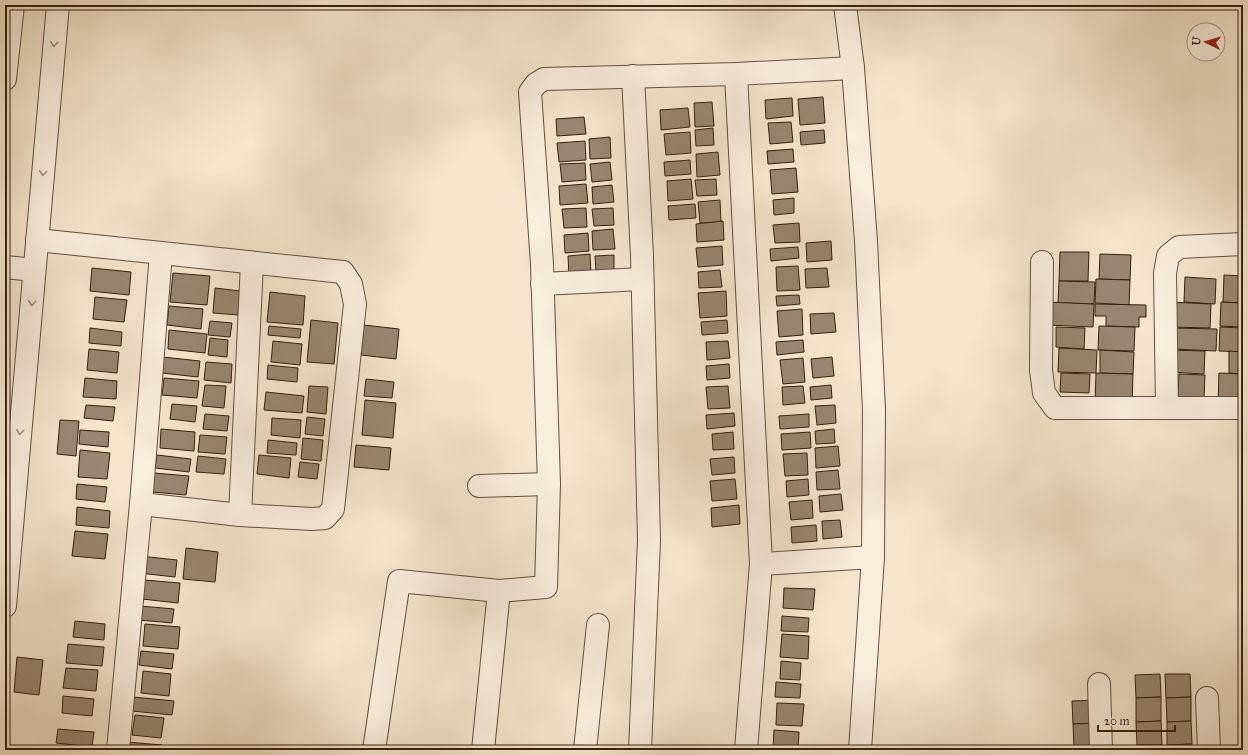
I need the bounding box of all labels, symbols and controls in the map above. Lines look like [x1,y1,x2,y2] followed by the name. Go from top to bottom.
[1186,22,1226,62] north arrow
[1190,36,1203,46] text: U
[50,41,59,47] one-way arrow
[39,170,48,176] one-way arrow
[27,300,36,306] one-way arrow
[16,429,25,435] one-way arrow
[1098,707,1175,733] scale bar
[1104,714,1130,728] text: 20 m

